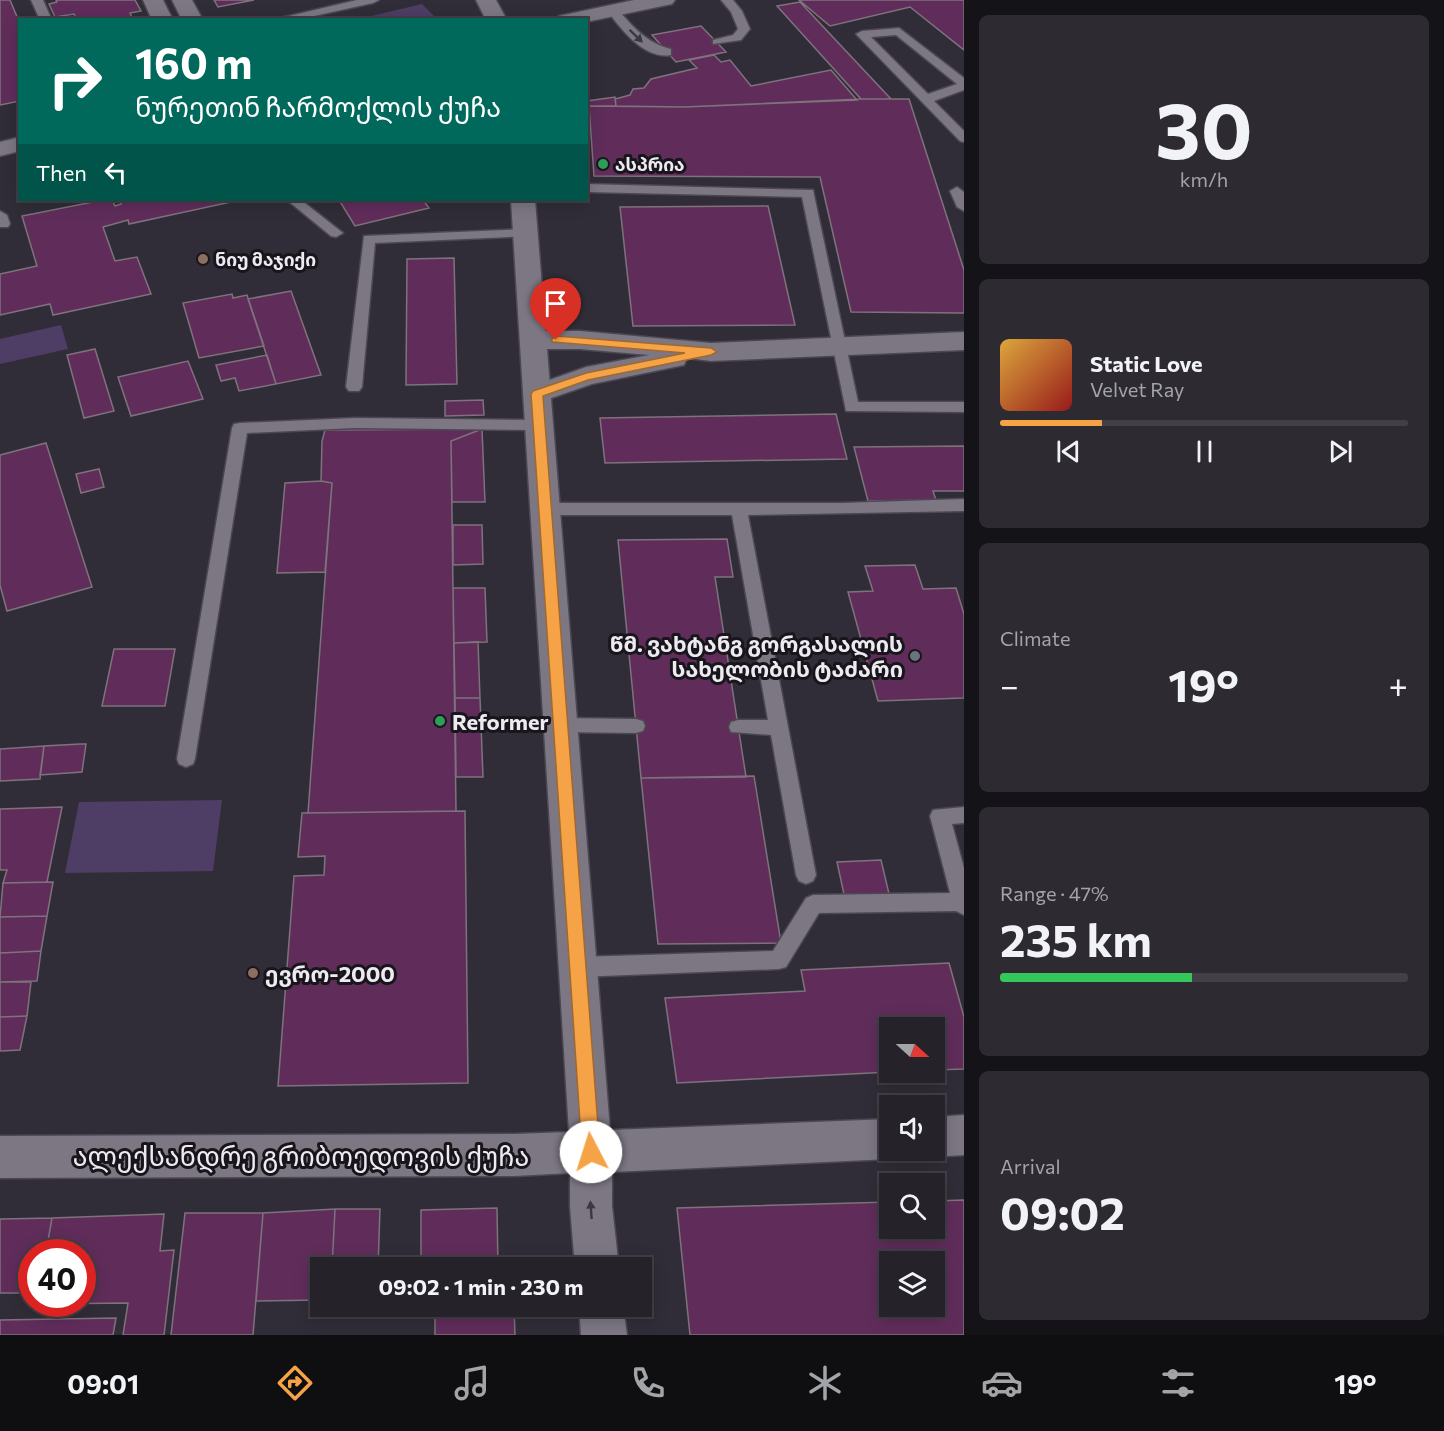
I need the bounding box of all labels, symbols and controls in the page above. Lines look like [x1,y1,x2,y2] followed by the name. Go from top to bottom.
[629,29,644,43] one-way arrow
[135,36,253,88] text: 160 m
[36,42,114,120] icon: right
[1155,80,1253,175] text: 30
[135,90,501,123] text: ნურეთინ ჩარმოქლის ქუჩა
[615,153,685,175] place label: ასპრია
[99,156,132,189] icon: left
[596,157,610,171] marker: ასპრია
[36,159,87,186] text: Then
[1180,167,1228,191] text: km/h
[215,248,316,270] place label: ნიუ მაჯიქი
[196,252,210,266] marker: ნიუ მაჯიქი
[530,278,581,340] pin
[539,287,572,320] icon: arrive
[1090,350,1203,377] text: Static Love
[1090,377,1184,401] text: Velvet Ray
[1052,435,1085,468] icon: previous
[1188,435,1221,468] icon: pause
[1324,435,1357,468] icon: next
[1000,626,1070,650] text: Climate
[610,630,903,683] place label: წმ. ვახტანგ გორგასალის სახელობის ტაძარი
[908,649,922,663] marker: წმ. ვახტანგ გორგასალის სახელობის ტაძარი
[1168,656,1239,711] text: 19°
[1000,664,1019,705] text: −
[1389,664,1408,705] text: +
[452,708,549,735] place label: Reformer
[433,714,447,728] marker: Reformer
[1000,881,1109,905] text: Range · 47%
[1000,911,1152,966] text: 235 km
[265,960,395,987] place label: ევრო-2000
[246,966,260,980] marker: ევრო-2000
[879,1017,945,1083] north arrow
[879,1017,945,1317] map controls
[879,1095,945,1161] button: sound
[559,1120,623,1184] position arrow
[73,1139,529,1173] street label: ალექსანდრე გრიბოედოვის ქუჩა
[1000,1154,1061,1178] text: Arrival
[879,1173,945,1239] button: search
[1000,1184,1125,1239] text: 09:02
[587,1200,596,1219] one-way arrow
[18,1239,96,1317] speed limit sign: 40
[879,1251,945,1317] button: layers
[378,1273,584,1300] text: 09:02 · 1 min · 230 m
[274,1362,316,1404] icon: directions
[451,1362,493,1404] icon: music
[627,1362,669,1404] icon: phone
[804,1362,846,1404] icon: climate
[981,1362,1023,1404] icon: car
[1157,1362,1199,1404] icon: filters
[67,1367,139,1400] text: 09:01
[1334,1367,1377,1400] text: 19°

